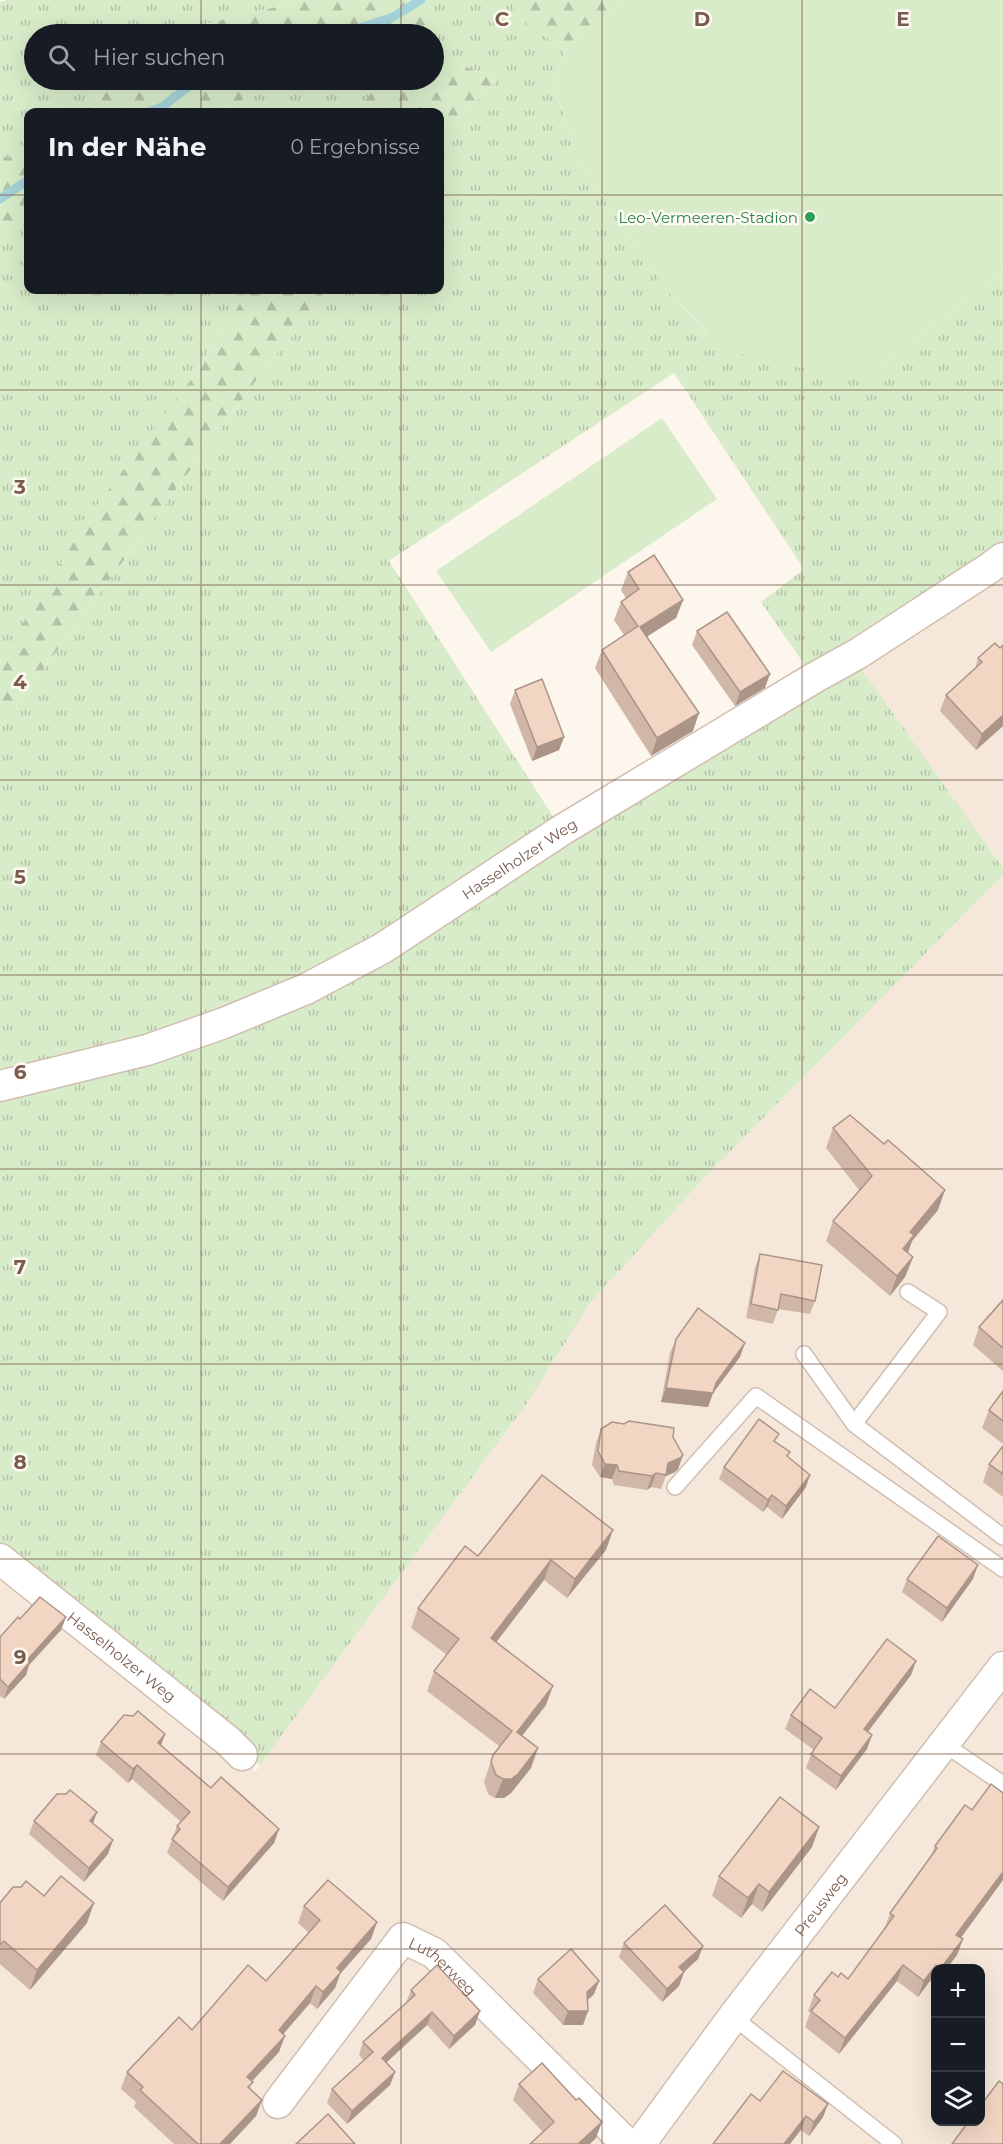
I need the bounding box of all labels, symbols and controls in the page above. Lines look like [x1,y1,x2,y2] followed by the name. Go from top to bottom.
[495,7,510,31] text: C
[694,7,710,31] text: D
[896,7,910,31] text: E
[24,24,444,90] search box
[45,41,78,74] icon: search
[93,44,225,71] text: Hier suchen
[48,131,206,163] text: In der Nähe
[291,135,420,159] text: 0 Ergebnisse
[619,208,798,227] place label: Leo-Vermeeren-Stadion
[803,210,817,224] marker: Leo-Vermeeren-Stadion
[13,475,26,499] text: 3
[13,670,27,694] text: 4
[458,814,580,903] street label: Hasselholzer Weg
[14,865,26,889] text: 5
[14,1060,27,1084] text: 6
[14,1255,26,1279] text: 7
[13,1450,27,1474] text: 8
[64,1607,180,1706] street label: Hasselholzer Weg
[14,1645,26,1669] text: 9
[790,1869,850,1940] street label: Preusweg
[406,1933,480,1999] street label: Lutherweg
[931,1964,985,2126] map controls
[931,1964,985,2018] button: +
[931,2018,985,2072] button: −
[931,2072,985,2126] button: layers

